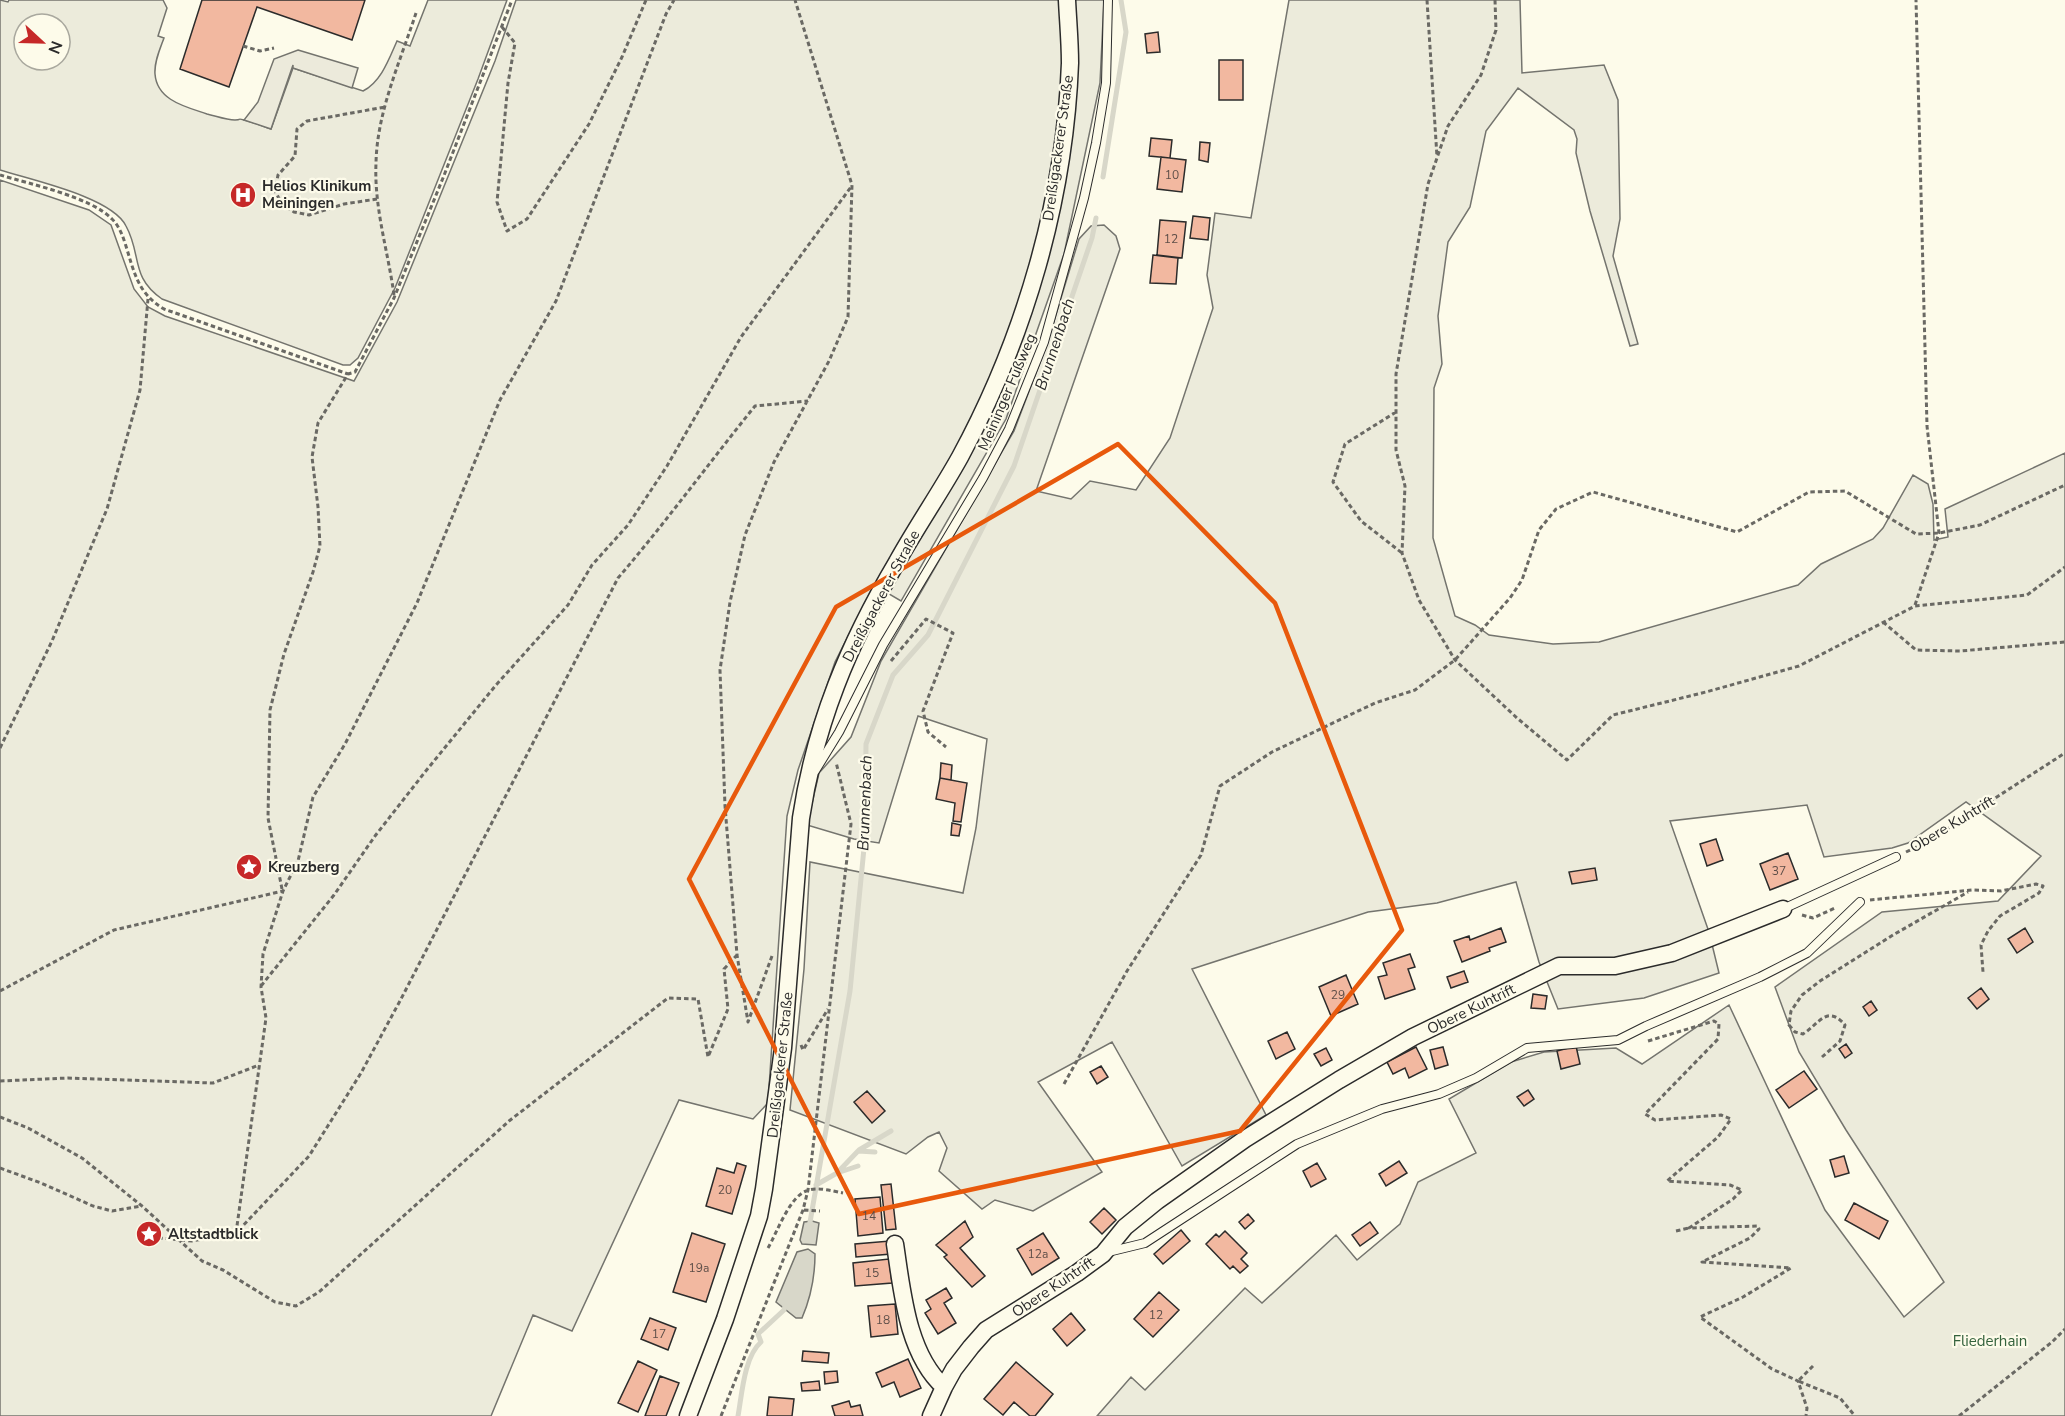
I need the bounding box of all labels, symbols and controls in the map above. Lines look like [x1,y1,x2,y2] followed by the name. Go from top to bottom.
[12,12,72,72] north arrow
[43,38,67,57] text: N
[1038,74,1078,222] street label: Dreißigackerer Straße
[1165,167,1179,183] house number: 10
[262,176,371,213] place label: Helios Klinikum Meiningen
[228,180,258,210] hospital icon: Helios Klinikum Meiningen
[1164,231,1178,247] house number: 12
[1030,295,1080,393] water label: Brunnenbach
[973,330,1041,454] street label: Meininger Fußweg
[838,526,924,666] street label: Dreißigackerer Straße
[852,755,878,851] water label: Brunnenbach
[1906,790,1999,857] street label: Obere Kuhtrift
[234,852,264,882] place icon: Kreuzberg
[268,857,340,877] place label: Kreuzberg
[1772,863,1786,879] house number: 37
[1424,979,1519,1039] street label: Obere Kuhtrift
[1331,987,1345,1003] house number: 29
[762,991,798,1139] street label: Dreißigackerer Straße
[718,1182,732,1198] house number: 20
[862,1208,876,1224] house number: 14
[134,1219,164,1249] place icon: Altstadtblick
[168,1224,259,1244] place label: Altstadtblick
[1028,1246,1048,1262] house number: 12a
[1008,1252,1099,1322] street label: Obere Kuhtrift
[689,1260,709,1276] house number: 19a
[865,1265,879,1281] house number: 15
[1149,1307,1163,1323] house number: 12
[876,1312,890,1328] house number: 18
[652,1326,666,1342] house number: 17
[1953,1331,2027,1351] park label: Fliederhain

